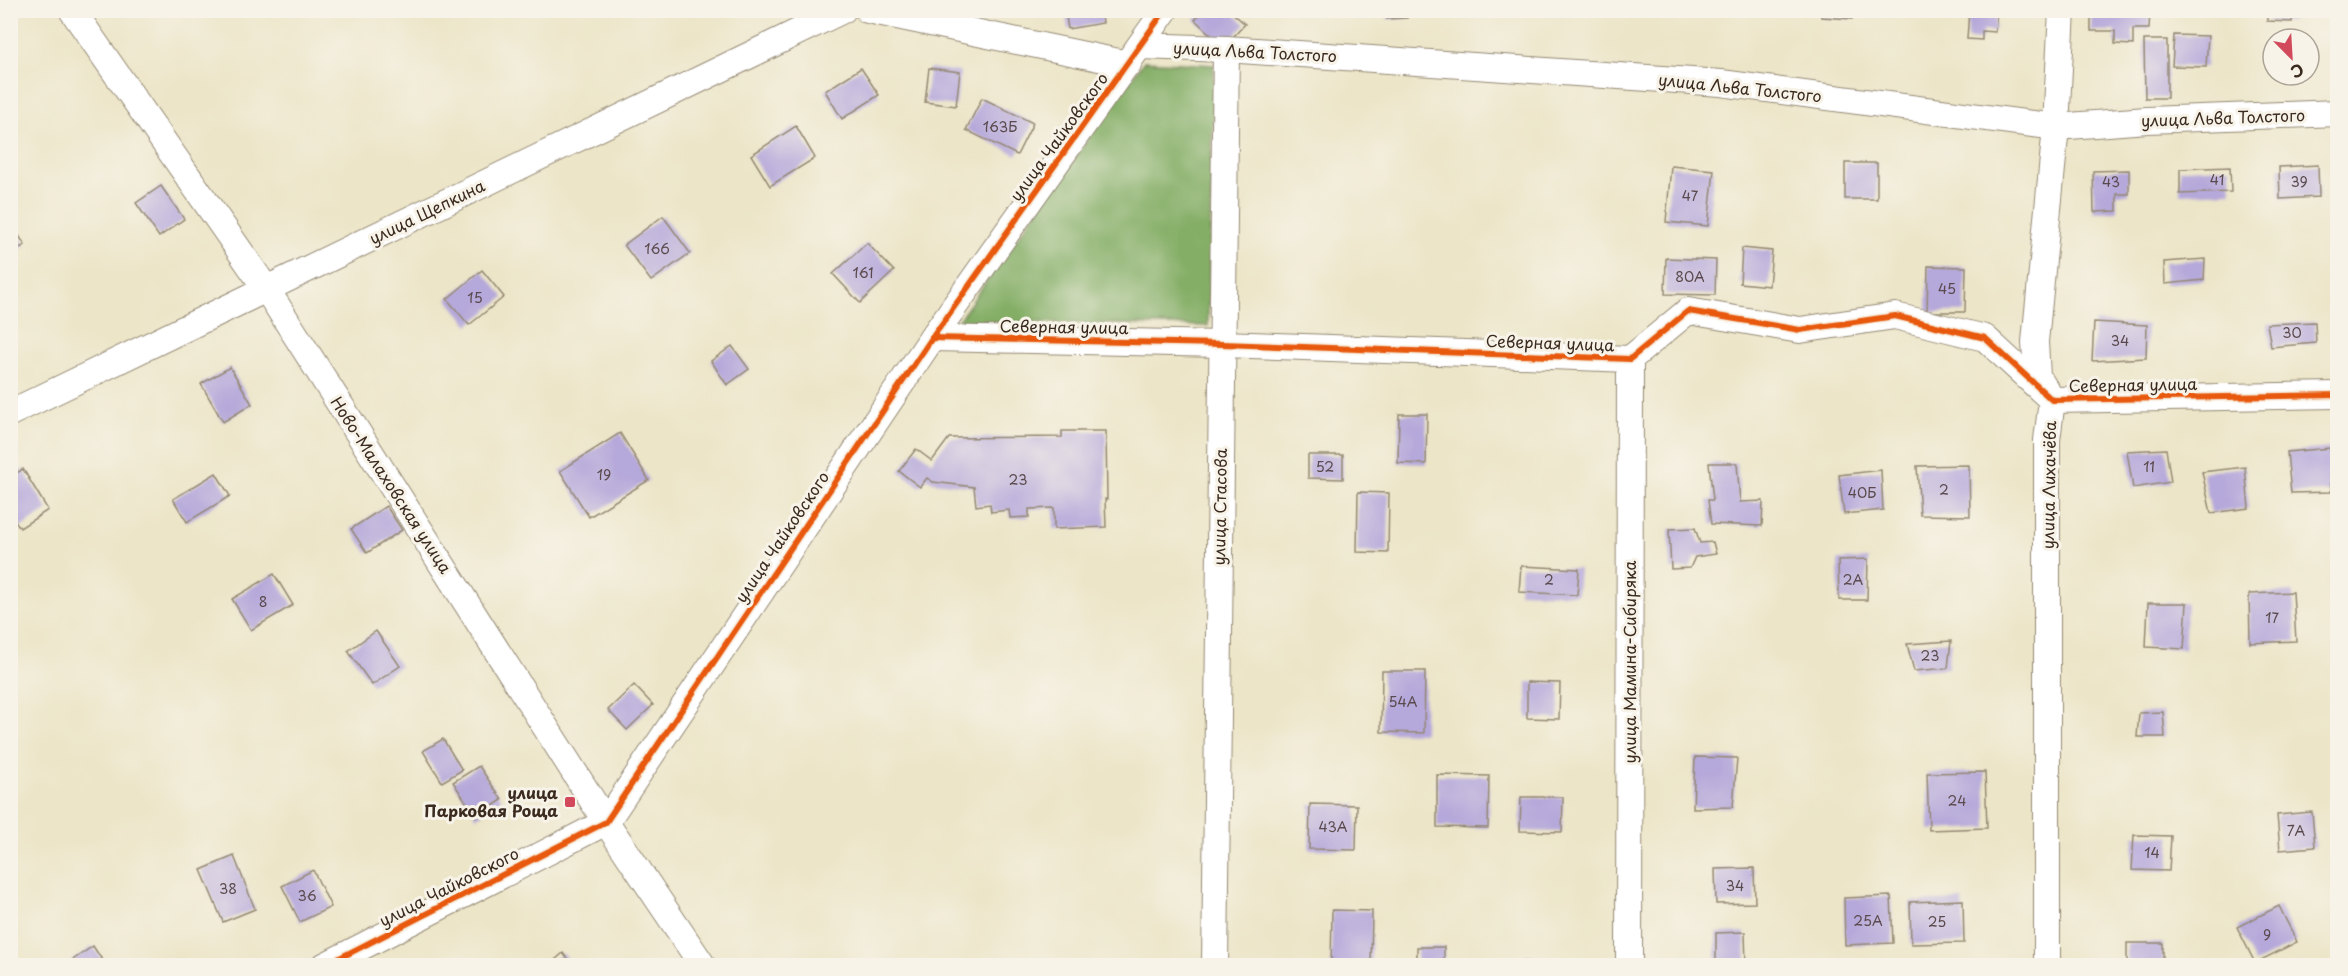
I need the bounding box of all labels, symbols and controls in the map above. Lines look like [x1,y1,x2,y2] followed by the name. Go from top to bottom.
[2261,27,2321,87] north arrow
[1172,35,1338,67] street label: улица Льва Толстого
[2287,58,2308,85] text: С
[1657,66,1823,108] street label: улица Льва Толстого
[1003,67,1113,206] street label: улица Чайковского
[2141,102,2305,132] street label: улица Льва Толстого
[983,116,1017,137] house number: 163Б
[2210,169,2224,190] house number: 41
[2102,171,2120,192] house number: 43
[2290,171,2308,192] house number: 39
[365,173,489,250] street label: улица Щепкина
[1682,185,1699,206] house number: 47
[644,238,670,259] house number: 166
[853,262,873,283] house number: 161
[1675,266,1705,287] house number: 80А
[1938,278,1956,299] house number: 45
[467,287,483,308] house number: 15
[1000,313,1129,339] street label: Северная улица
[2282,322,2302,343] house number: 30
[1485,328,1615,356] street label: Северная улица
[2111,330,2129,351] house number: 34
[2068,371,2197,397] street label: Северная улица
[325,391,458,578] street label: Ново-Малаховская улица
[2035,421,2061,549] street label: улица Лихачёва
[1206,448,1232,566] street label: улица Стасова
[1316,456,1334,477] house number: 52
[2143,456,2155,477] house number: 11
[597,464,611,485] house number: 19
[728,466,834,607] street label: улица Чайковского
[1009,469,1027,490] house number: 23
[1939,479,1949,500] house number: 2
[1848,482,1876,503] house number: 40Б
[1617,561,1641,763] street label: улица Мамина-Сибиряка
[1544,569,1554,590] house number: 2
[1843,569,1864,590] house number: 2А
[259,591,267,612] house number: 8
[2265,607,2279,628] house number: 17
[1921,645,1939,666] house number: 23
[1389,691,1418,712] house number: 54А
[424,780,558,822] place label: улица Парковая Роща
[1948,790,1966,811] house number: 24
[563,795,577,809] marker: улица Парковая Роща
[1319,816,1348,837] house number: 43А
[2287,820,2306,841] house number: 7А
[374,840,523,932] street label: улица Чайковского
[2144,842,2160,863] house number: 14
[1726,875,1744,896] house number: 34
[219,878,237,899] house number: 38
[297,885,317,906] house number: 36
[1853,910,1883,931] house number: 25А
[1928,911,1946,932] house number: 25
[2263,924,2271,945] house number: 9

